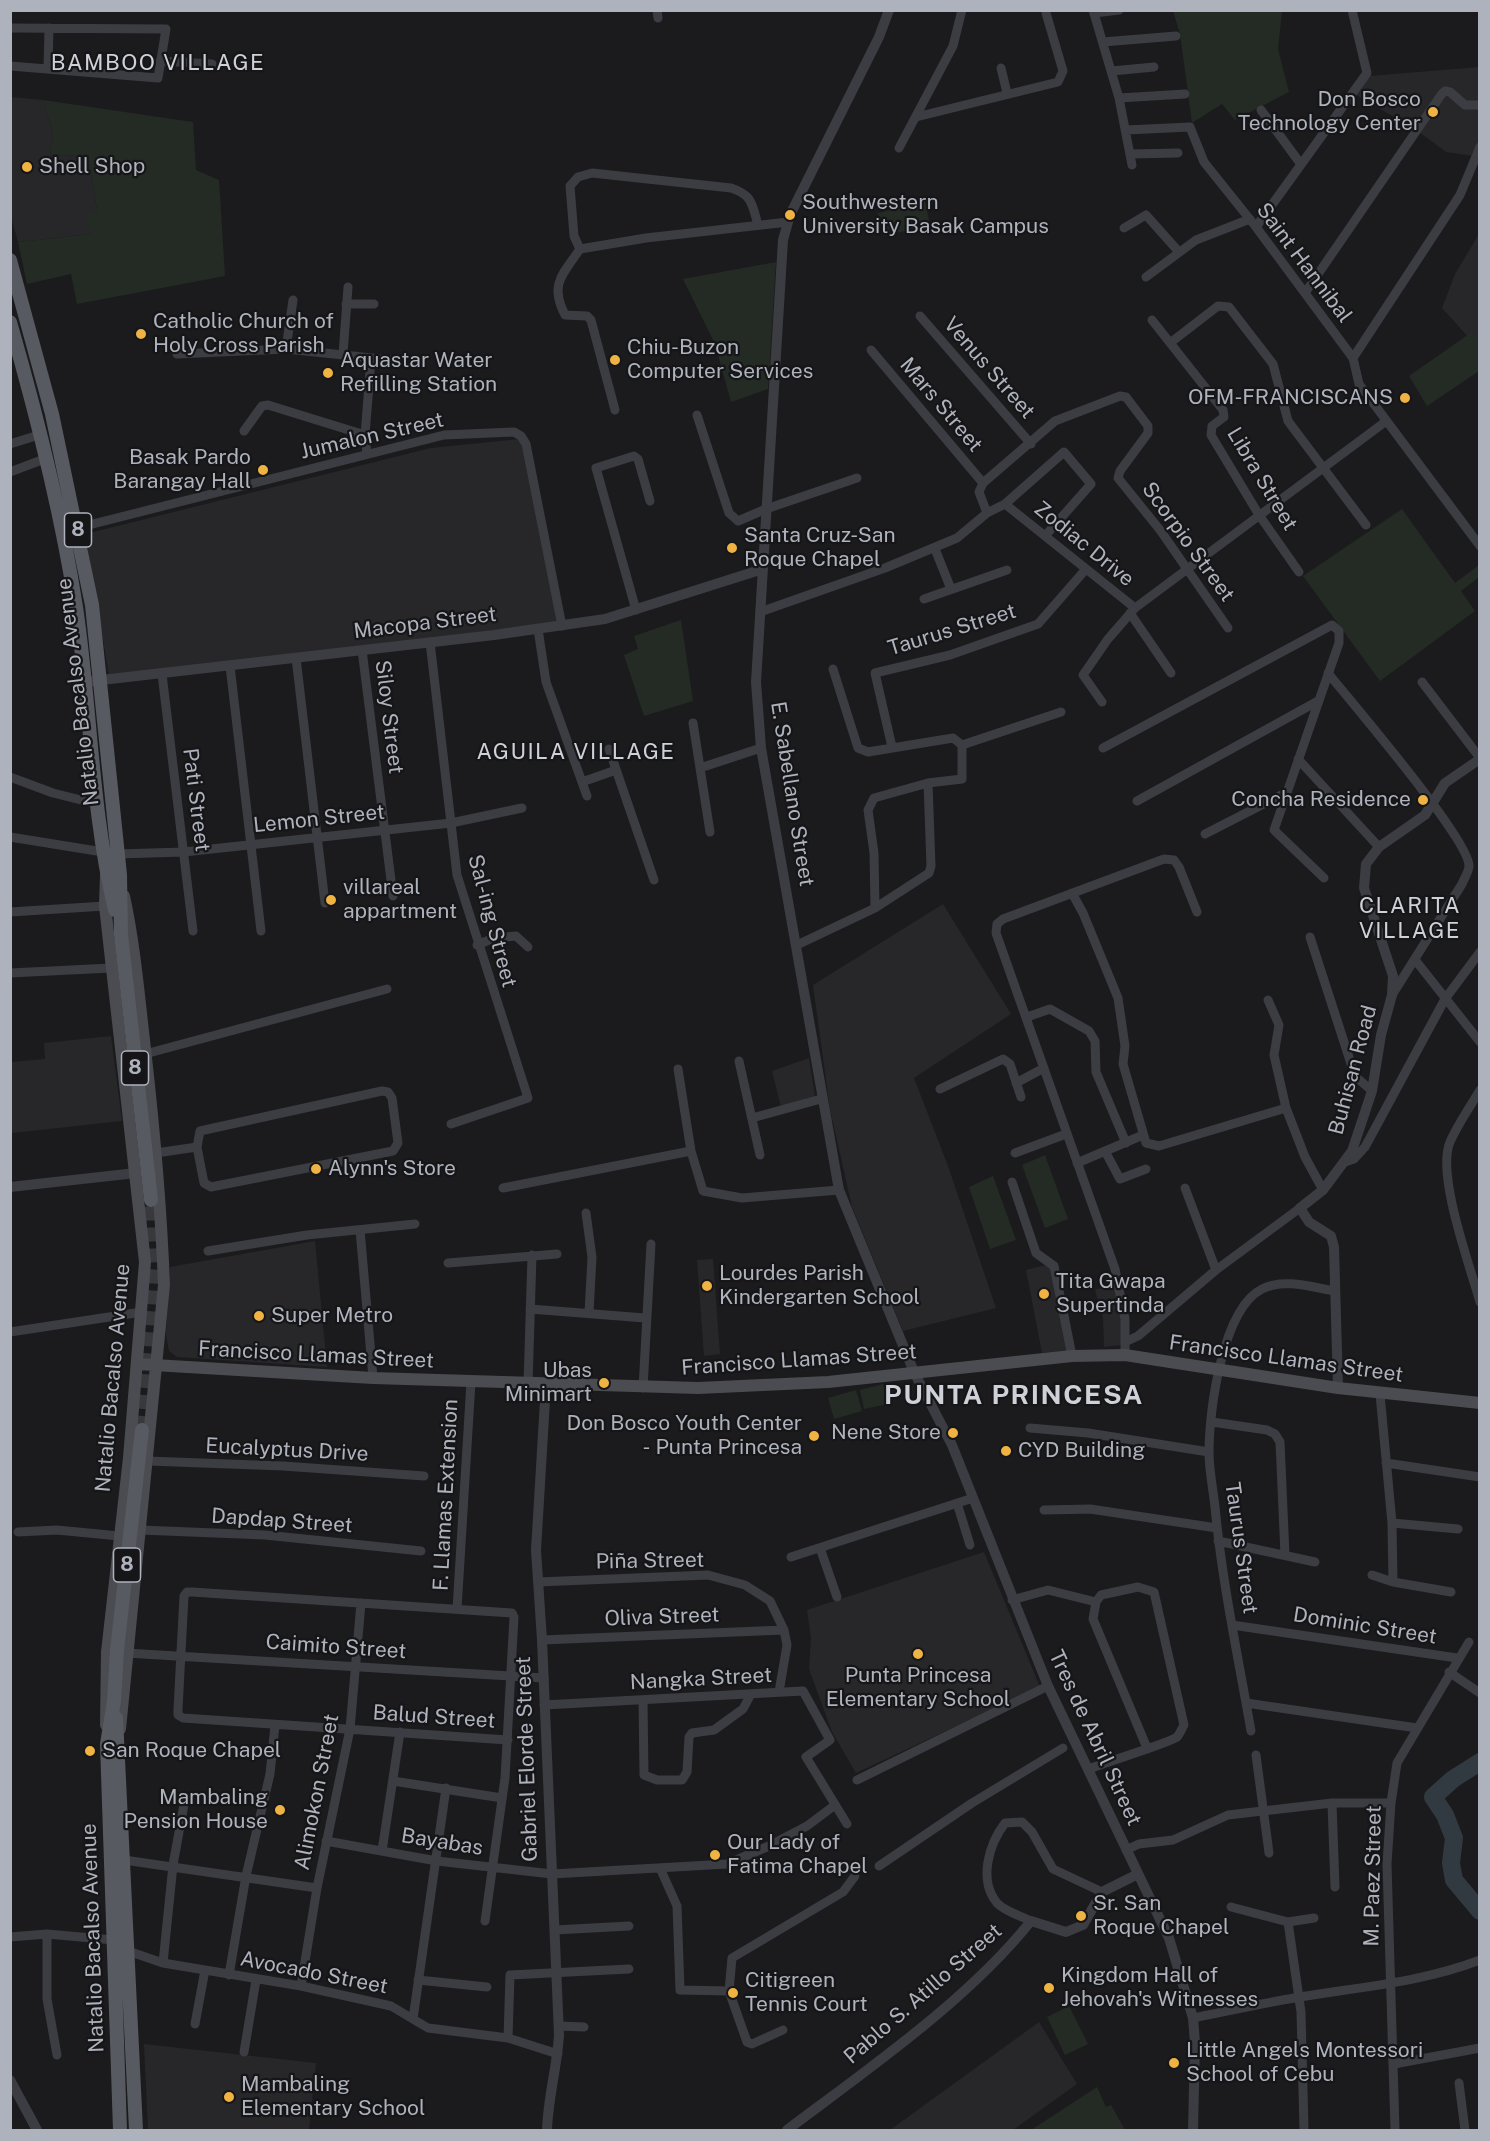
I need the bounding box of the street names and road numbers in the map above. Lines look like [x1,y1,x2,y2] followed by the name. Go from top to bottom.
[1251,198,1357,328] street label: Saint Hannibal
[938,312,1040,424] street label: Venus Street
[894,353,988,457] street label: Mars Street
[298,407,446,465] street label: Jumalon Street
[1221,423,1303,535] street label: Libra Street
[1136,477,1240,607] street label: Scorpio Street
[1029,496,1139,592] street label: Zodiac Drive
[64,513,92,547] road number: 8
[52,577,104,807] street label: Natalio Bacalso Avenue
[885,599,1019,661] street label: Taurus Street
[352,602,498,644] street label: Macopa Street
[370,659,408,775] street label: Siloy Street
[765,700,819,888] street label: E. Sabellano Street
[177,747,215,853] street label: Pati Street
[252,800,386,838] street label: Lemon Street
[462,852,522,990] street label: Sal-ing Street
[1324,1003,1382,1137] street label: Buhisan Road
[122,1051,148,1085] road number: 8
[90,1263,136,1493] street label: Natalio Bacalso Avenue
[1167,1330,1405,1388] street label: Francisco Llamas Street
[197,1336,435,1374] street label: Francisco Llamas Street
[680,1339,918,1381] street label: Francisco Llamas Street
[428,1398,464,1592] street label: F. Llamas Extension
[205,1433,369,1467] street label: Eucalyptus Drive
[1219,1481,1263,1615] street label: Taurus Street
[210,1503,354,1539] street label: Dapdap Street
[595,1547,705,1575] street label: Piña Street
[114,1548,140,1582] road number: 8
[604,1602,720,1632] street label: Oliva Street
[1291,1602,1439,1650] street label: Dominic Street
[265,1630,407,1664] street label: Caimito Street
[1043,1646,1147,1830] street label: Tres de Abril Street
[511,1656,543,1862] street label: Gabriel Elorde Street
[629,1663,773,1695] street label: Nangka Street
[372,1700,496,1734] street label: Balud Street
[290,1712,344,1872] street label: Alimokon Street
[1359,1805,1387,1947] street label: M. Paez Street
[76,1823,110,2053] street label: Natalio Bacalso Avenue
[399,1823,485,1861] street label: Bayabas
[839,1919,1007,2069] street label: Pablo S. Atillo Street
[238,1946,390,2000] street label: Avocado Street

